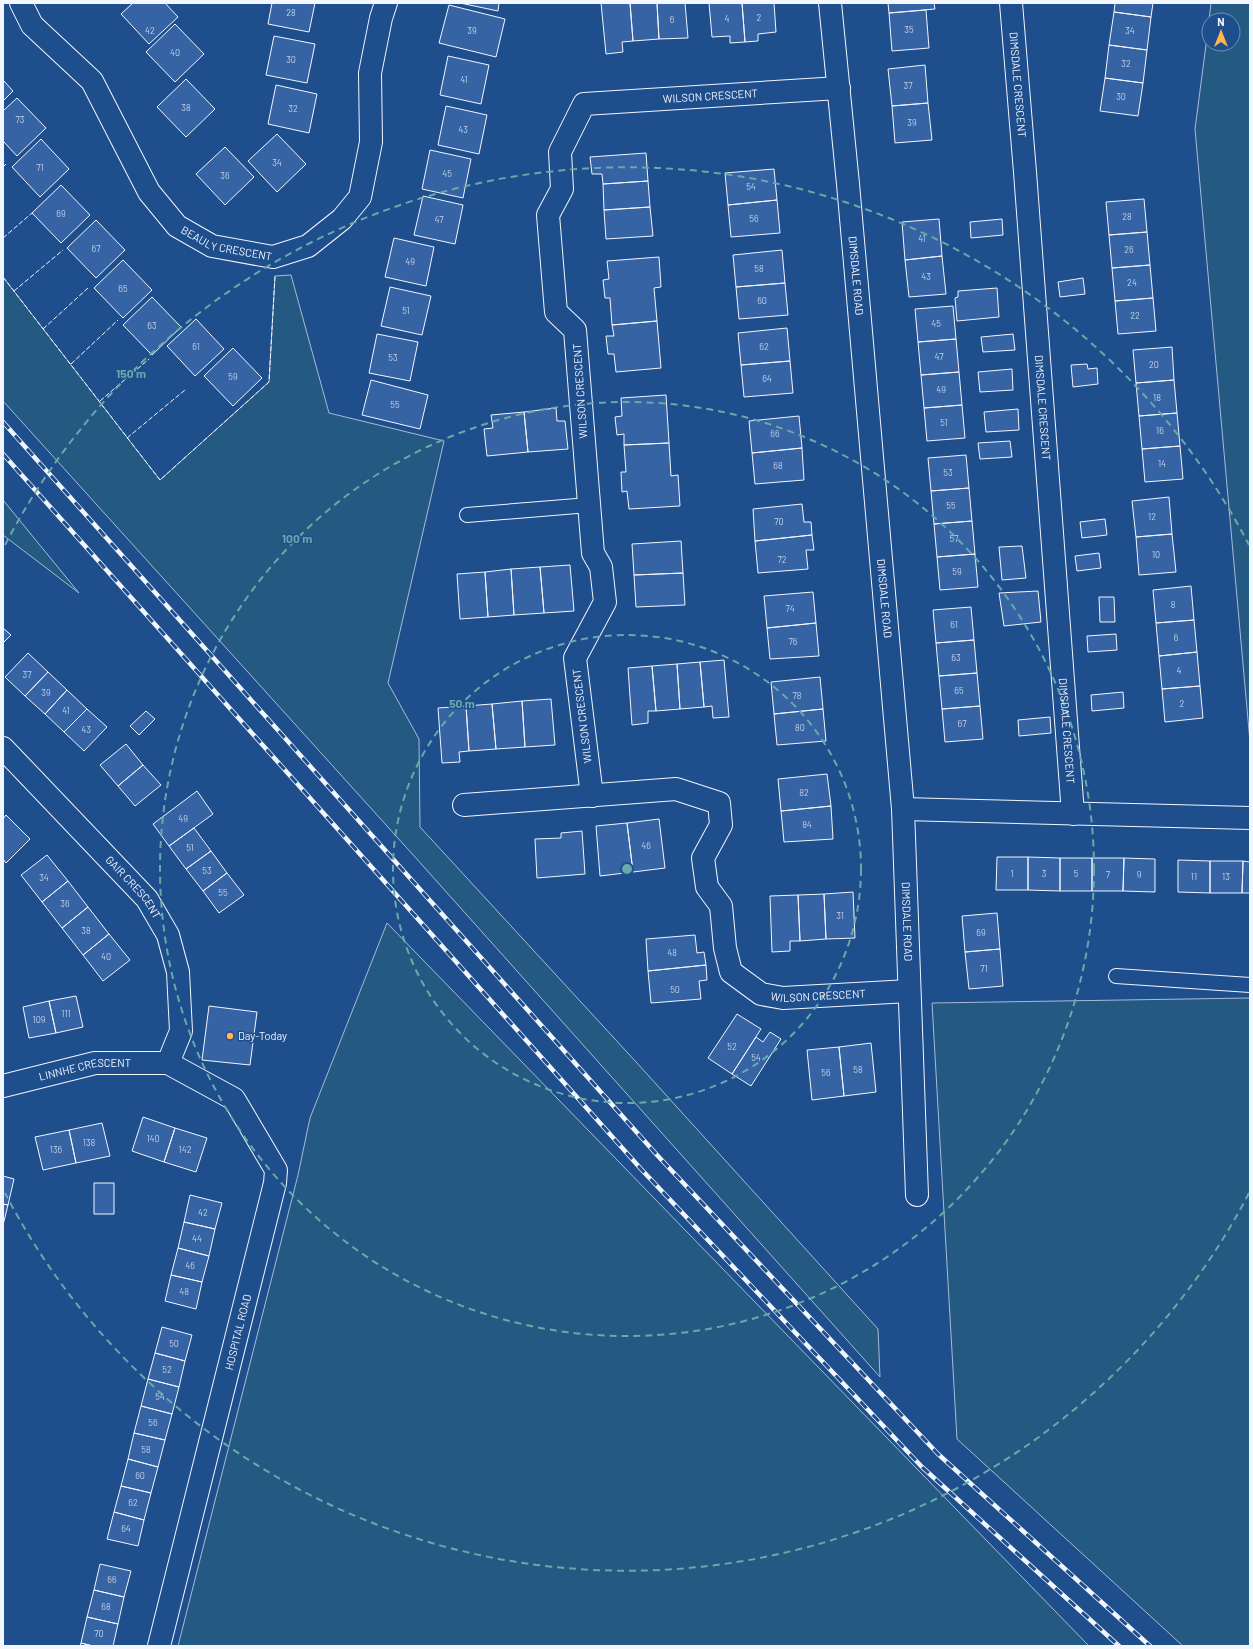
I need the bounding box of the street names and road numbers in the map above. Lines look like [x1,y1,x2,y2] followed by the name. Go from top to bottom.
[1007,31,1029,138] street label: DIMSDALE CRESCENT
[662,86,758,105] street label: WILSON CRESCENT
[179,223,273,263] street label: BEAULY CRESCENT
[847,236,867,316] street label: DIMSDALE ROAD
[570,343,589,439] street label: WILSON CRESCENT
[1033,354,1054,461] street label: DIMSDALE CRESCENT
[875,558,895,639] street label: DIMSDALE ROAD
[569,668,594,764] street label: WILSON CRESCENT
[1057,678,1078,784] street label: DIMSDALE CRESCENT
[103,853,164,921] street label: GAIR CRESCENT
[900,882,916,962] street label: DIMSDALE ROAD
[770,986,866,1004] street label: WILSON CRESCENT
[37,1056,131,1083] street label: LINNHE CRESCENT
[222,1292,253,1371] street label: HOSPITAL ROAD

